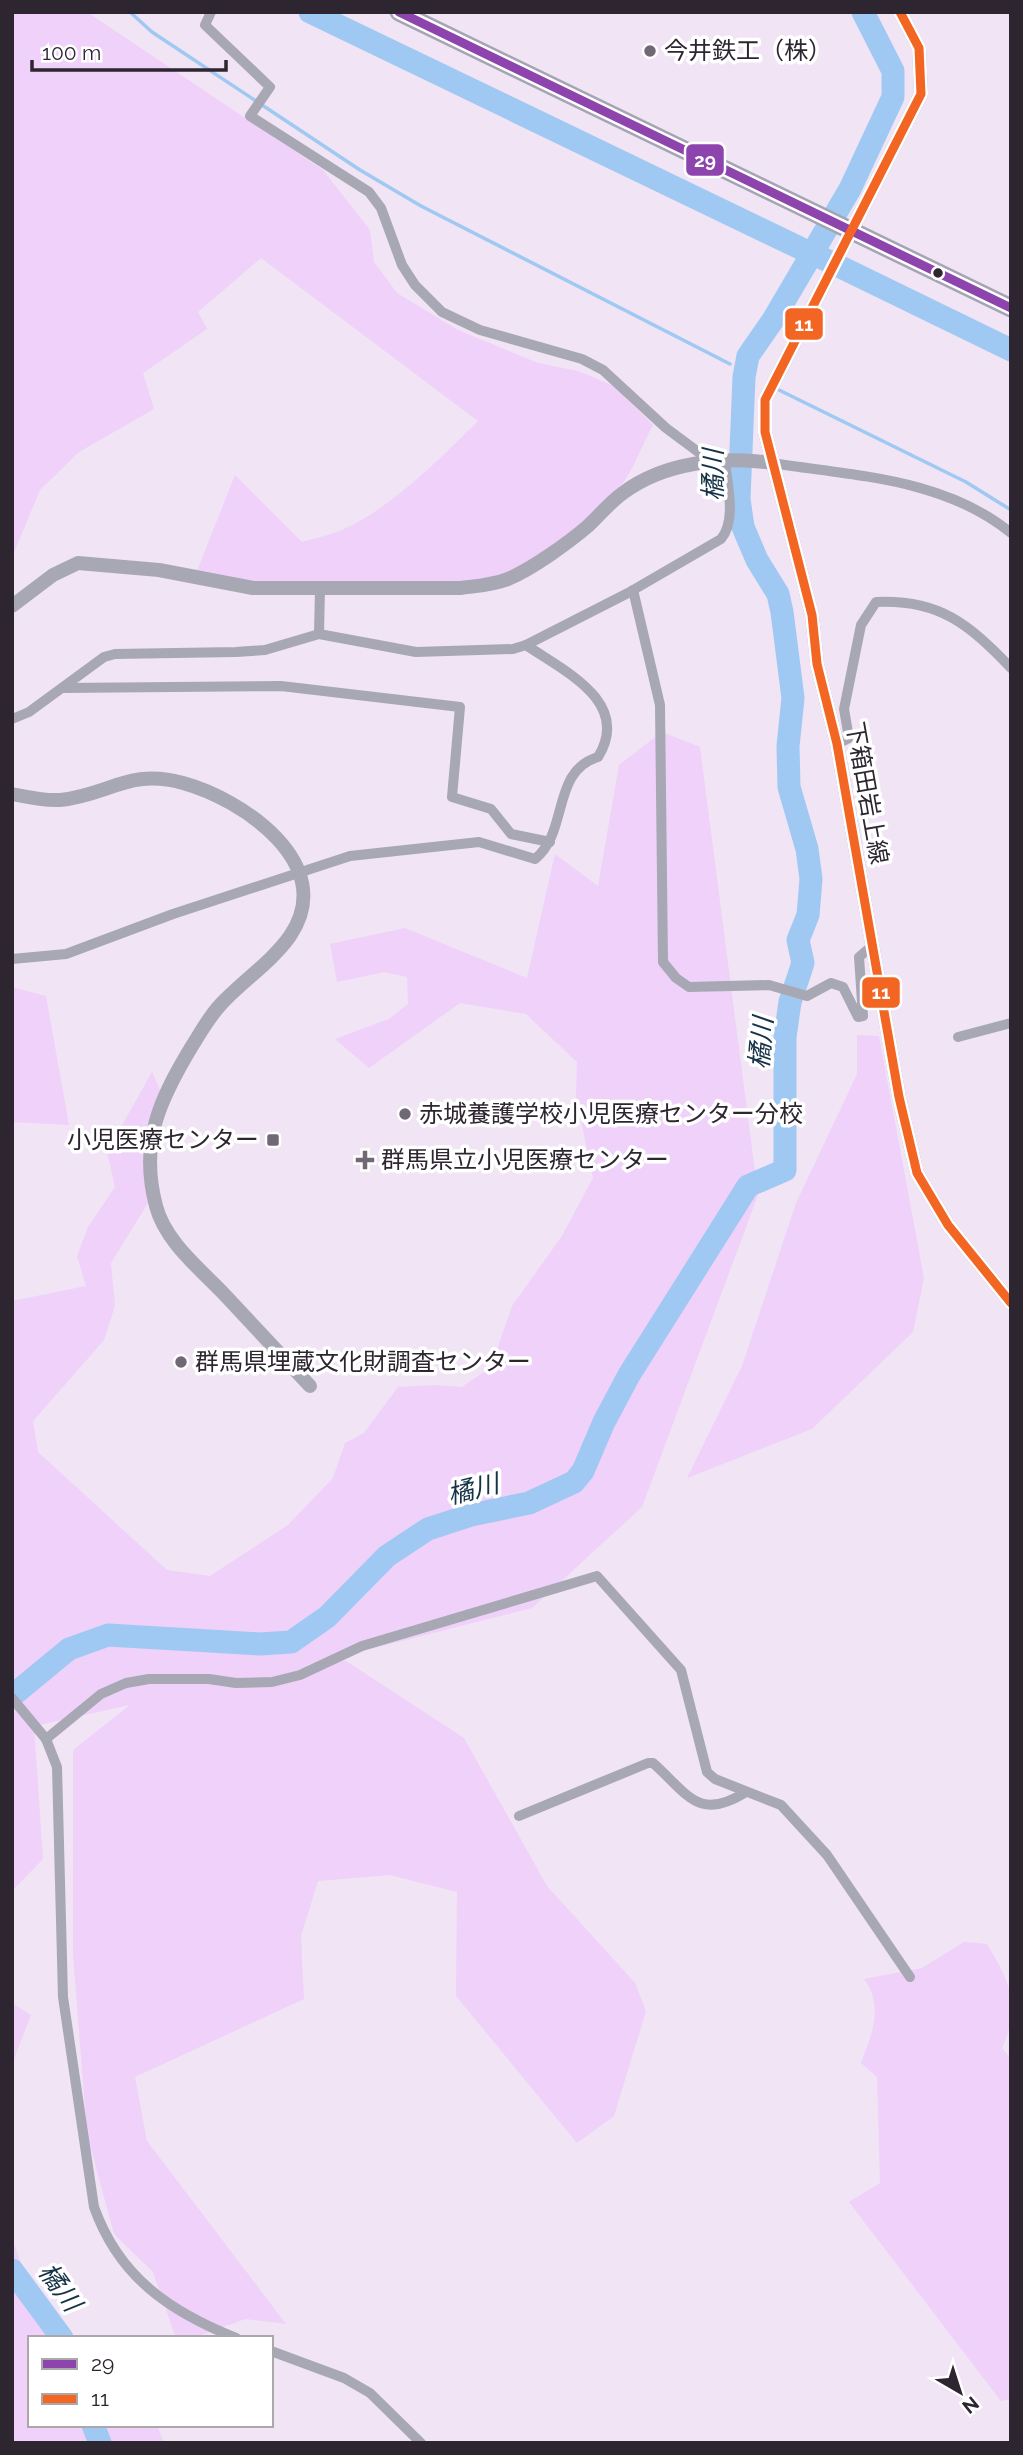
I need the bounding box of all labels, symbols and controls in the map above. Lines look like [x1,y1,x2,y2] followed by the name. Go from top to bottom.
[32,28,226,72] scale bar
[664,36,832,65] place label: 今井鉄工（株）
[42,40,101,65] text: 100 m
[642,43,658,59] marker: 今井鉄工（株）
[685,143,725,177] line badge: 29
[694,149,716,171] text: 29
[931,266,945,280] unlabelled marker
[784,307,824,341] line badge: 11
[795,313,813,335] text: 11
[698,446,728,501] water label: 橘川
[841,719,894,866] street label: 下箱田岩上線
[861,976,901,1009] line badge: 11
[872,981,890,1003] text: 11
[744,1013,778,1070] water label: 橘川
[419,1099,803,1128] place label: 赤城養護学校小児医療センター分校
[397,1106,413,1122] marker: 赤城養護学校小児医療センター分校
[67,1125,259,1154] place label: 小児医療センター
[265,1132,281,1148] marker: 小児医療センター
[381,1145,669,1174] place label: 群馬県立小児医療センター
[355,1150,375,1170] marker: 群馬県立小児医療センター
[195,1347,531,1376] place label: 群馬県埋蔵文化財調査センター
[173,1354,189,1370] marker: 群馬県埋蔵文化財調査センター
[444,1467,505,1510] water label: 橘川
[33,2257,89,2319] water label: 橘川
[28,2336,273,2427] legend
[91,2351,114,2376] text: 29
[925,2357,995,2427] north arrow
[91,2386,109,2411] text: 11
[958,2392,983,2418] text: N

